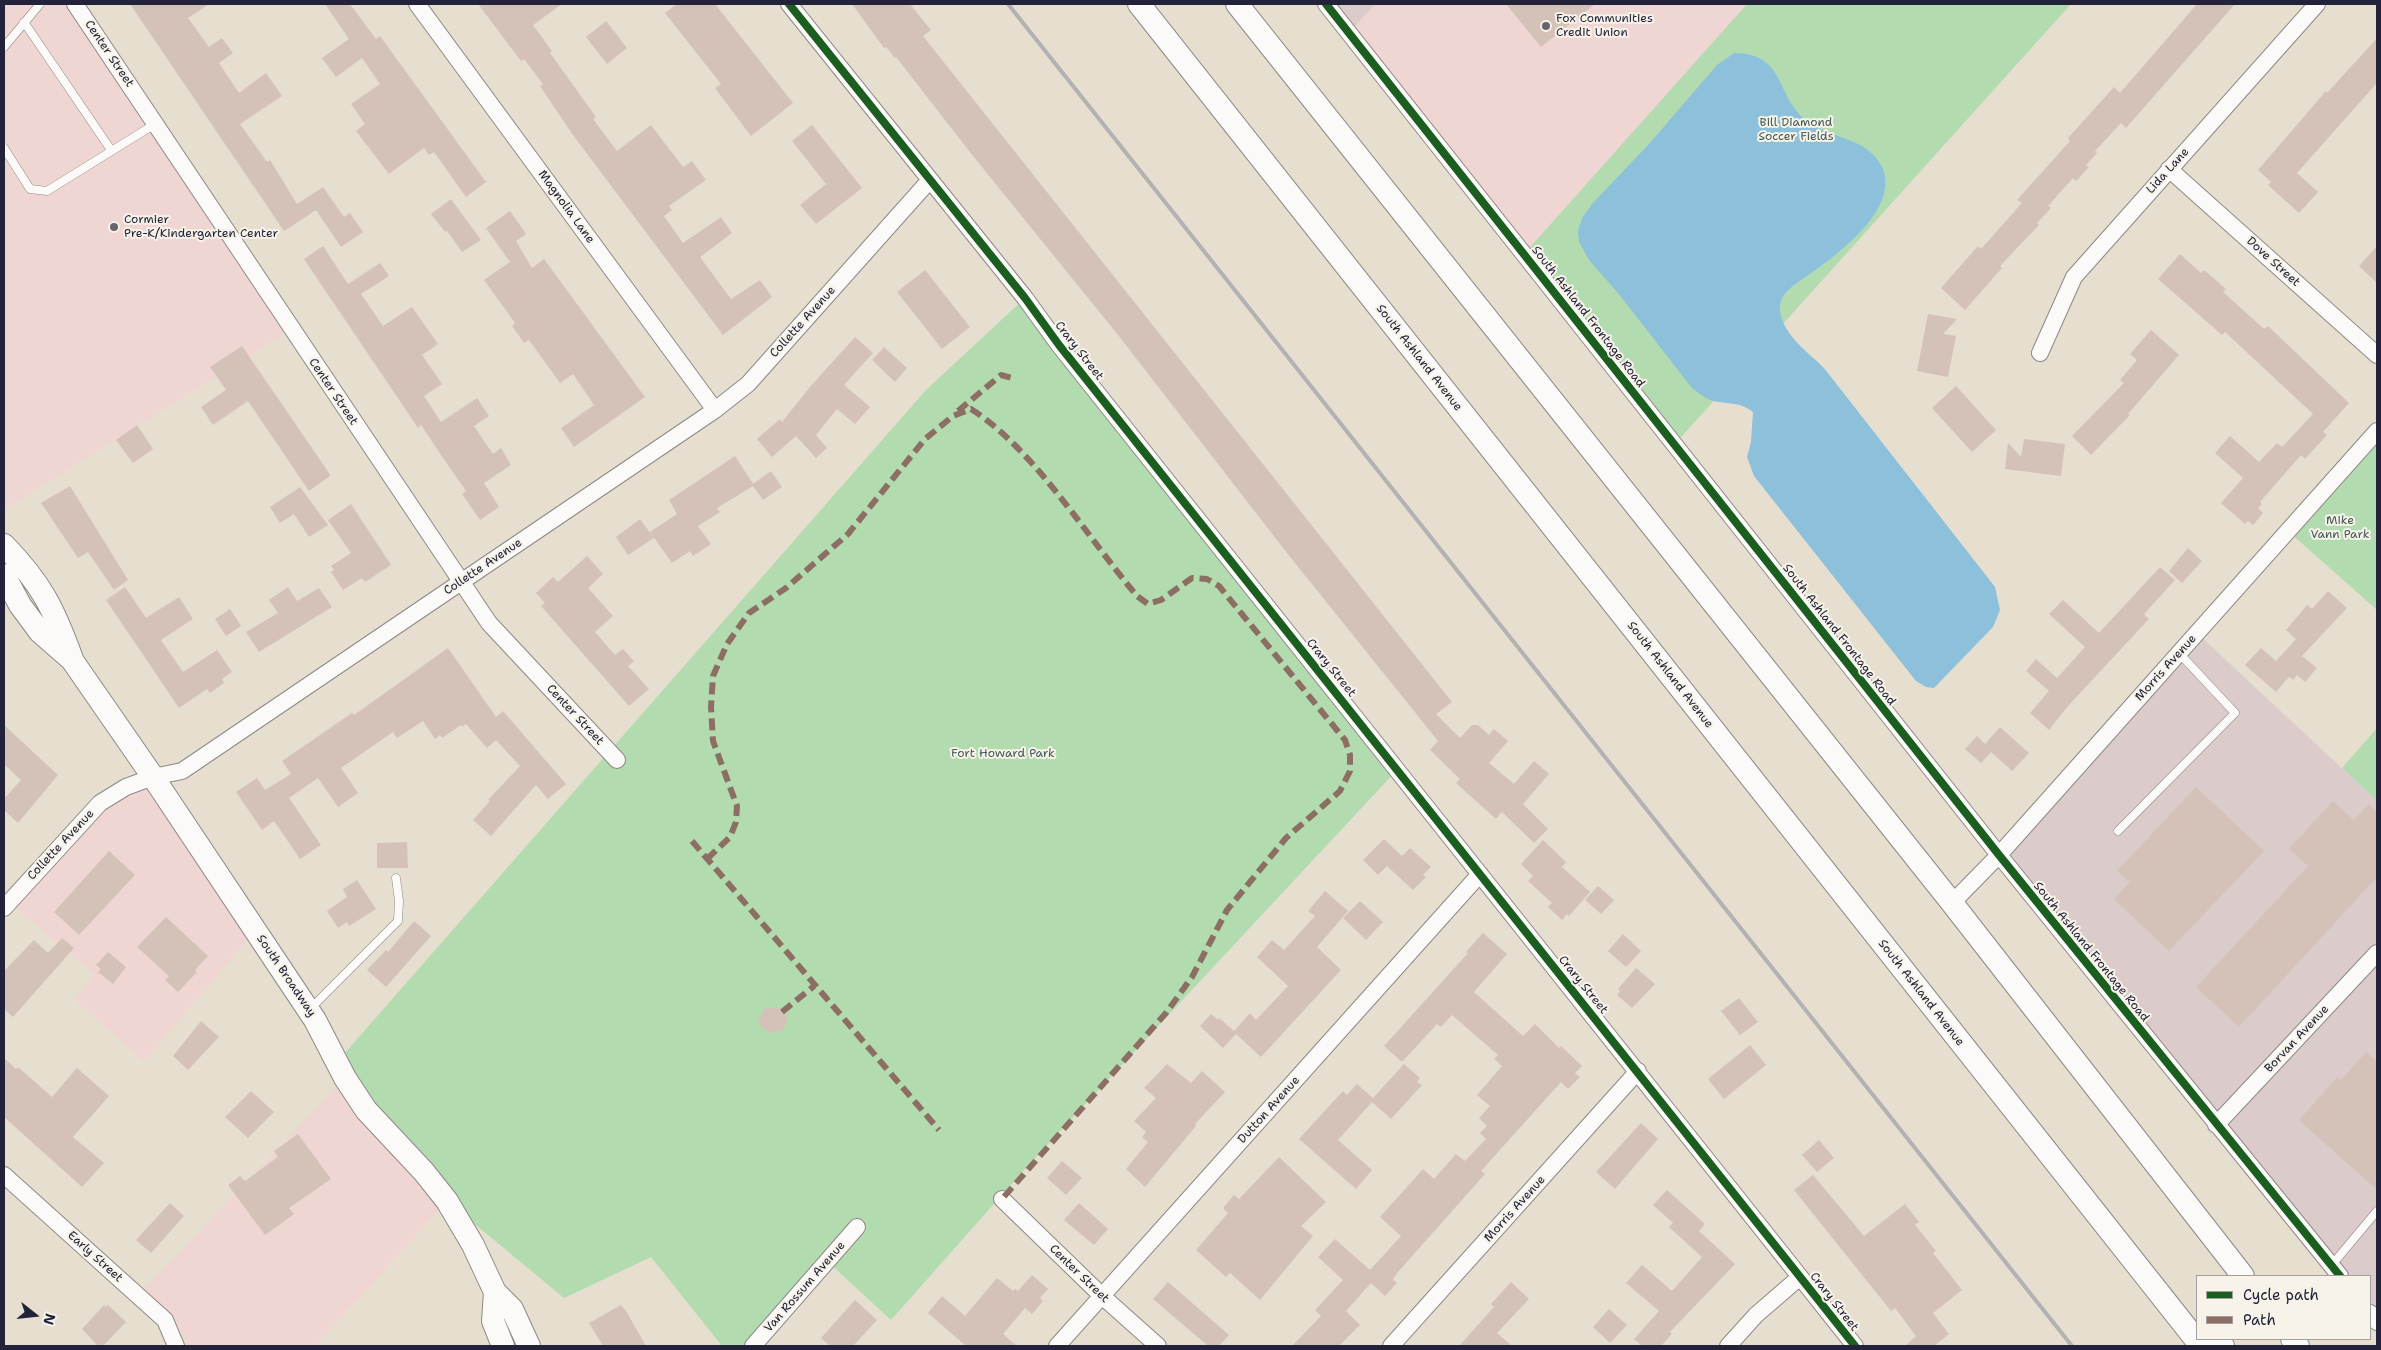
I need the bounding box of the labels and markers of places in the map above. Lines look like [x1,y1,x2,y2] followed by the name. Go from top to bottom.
[1556,12,1653,40] place label: Fox Communities Credit Union
[1540,20,1552,32] marker: Fox Communities Credit Union
[124,213,278,241] place label: Cormier Pre-K/Kindergarten Center
[108,221,120,233] marker: Cormier Pre-K/Kindergarten Center

